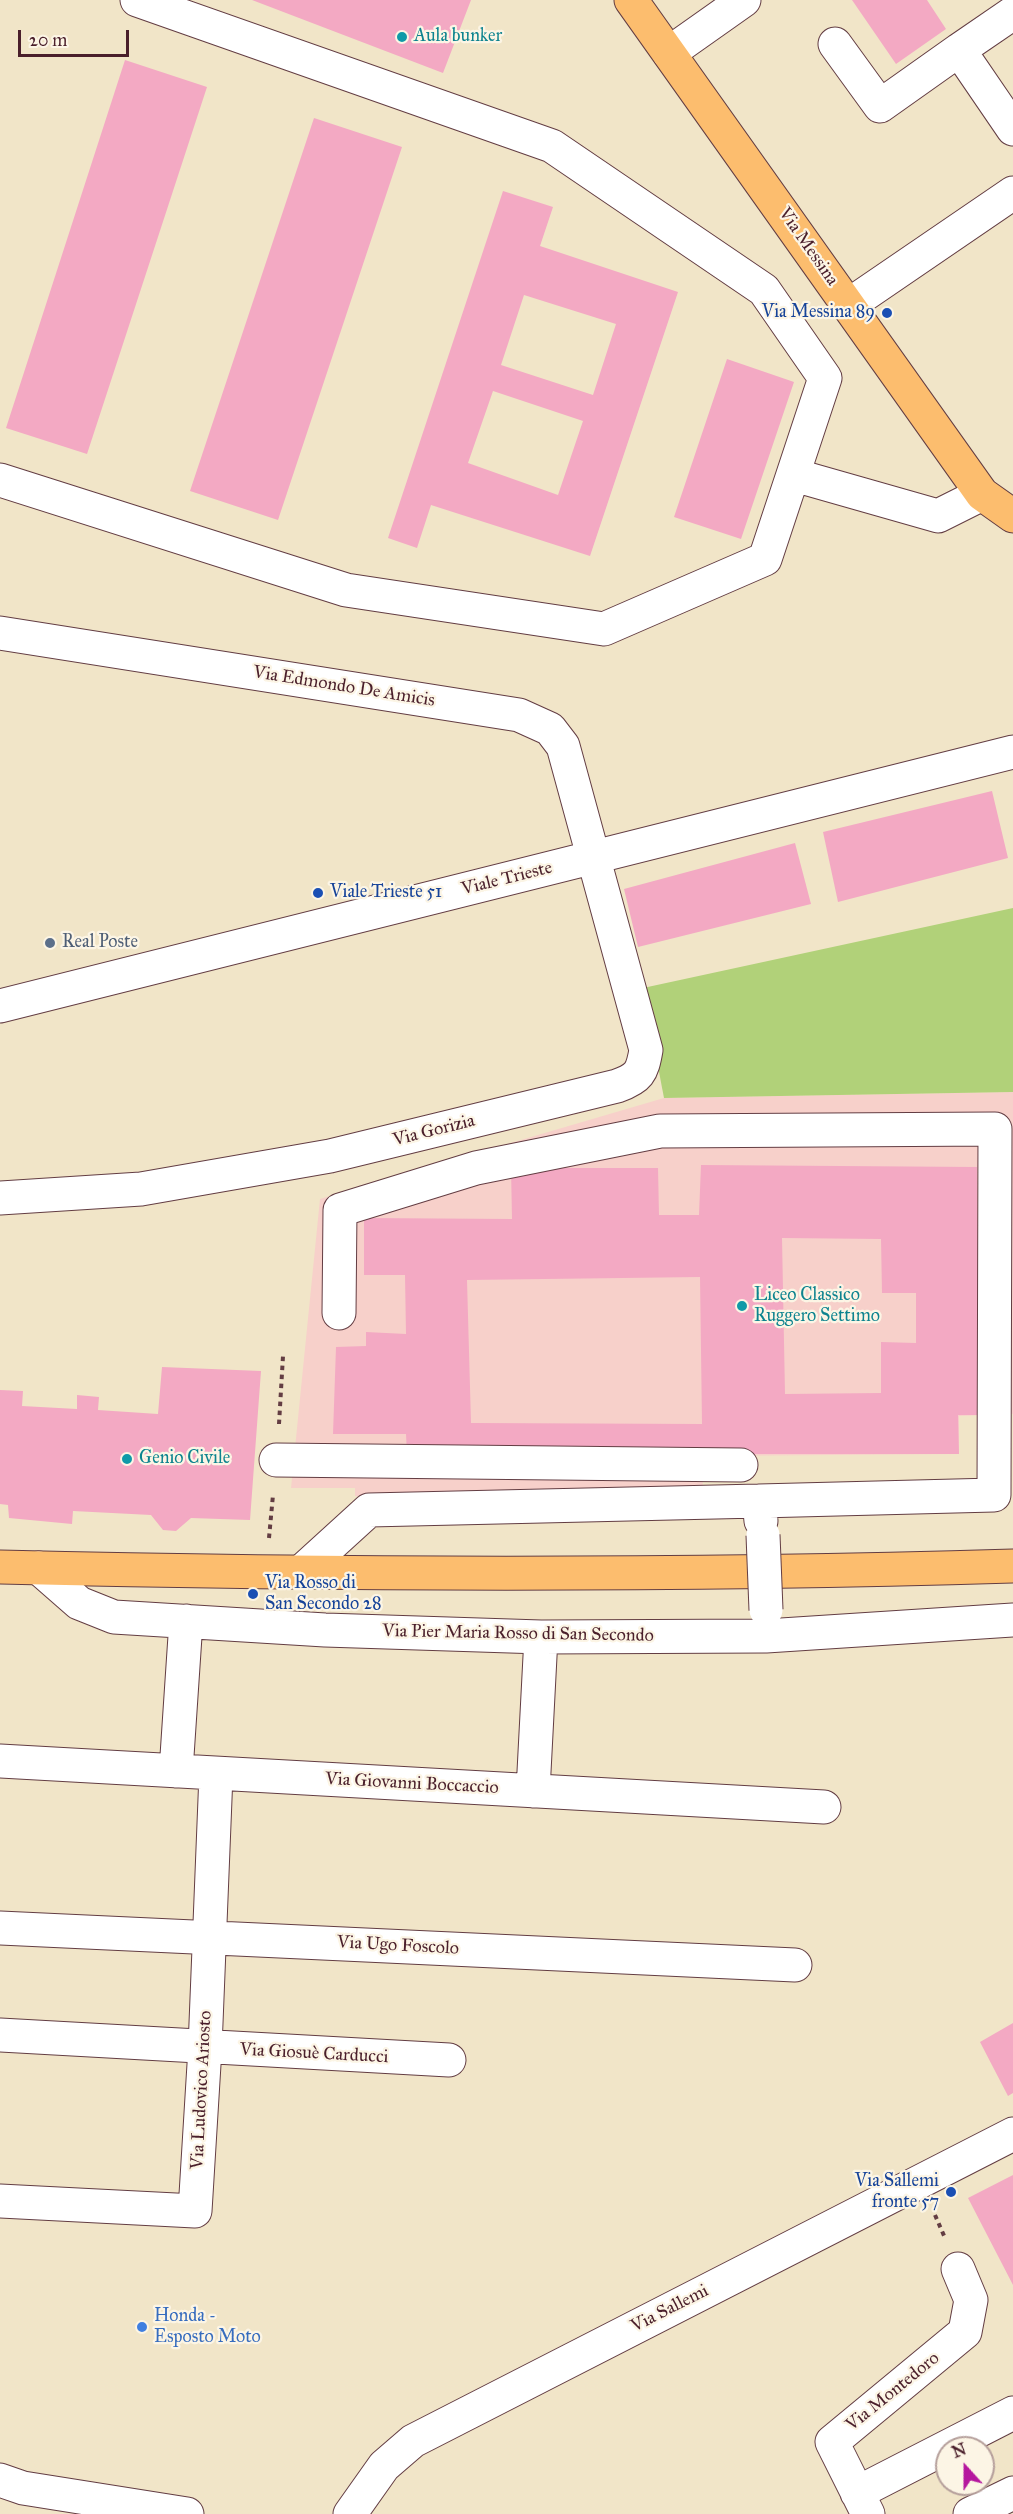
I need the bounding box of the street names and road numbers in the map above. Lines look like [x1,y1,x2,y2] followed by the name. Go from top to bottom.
[773,204,843,290] street label: Via Messina
[252,662,436,712] street label: Via Edmondo De Amicis
[459,857,555,901] street label: Viale Trieste
[391,1110,477,1152] street label: Via Gorizia
[382,1621,654,1647] street label: Via Pier Maria Rosso di San Secondo
[325,1769,499,1799] street label: Via Giovanni Boccaccio
[336,1932,460,1960] street label: Via Ugo Foscolo
[187,2010,217,2170] street label: Via Ludovico Ariosto
[239,2039,389,2069] street label: Via Giosuè Carducci
[628,2280,712,2338] street label: Via Sallemi
[842,2348,944,2436] street label: Via Montedoro

